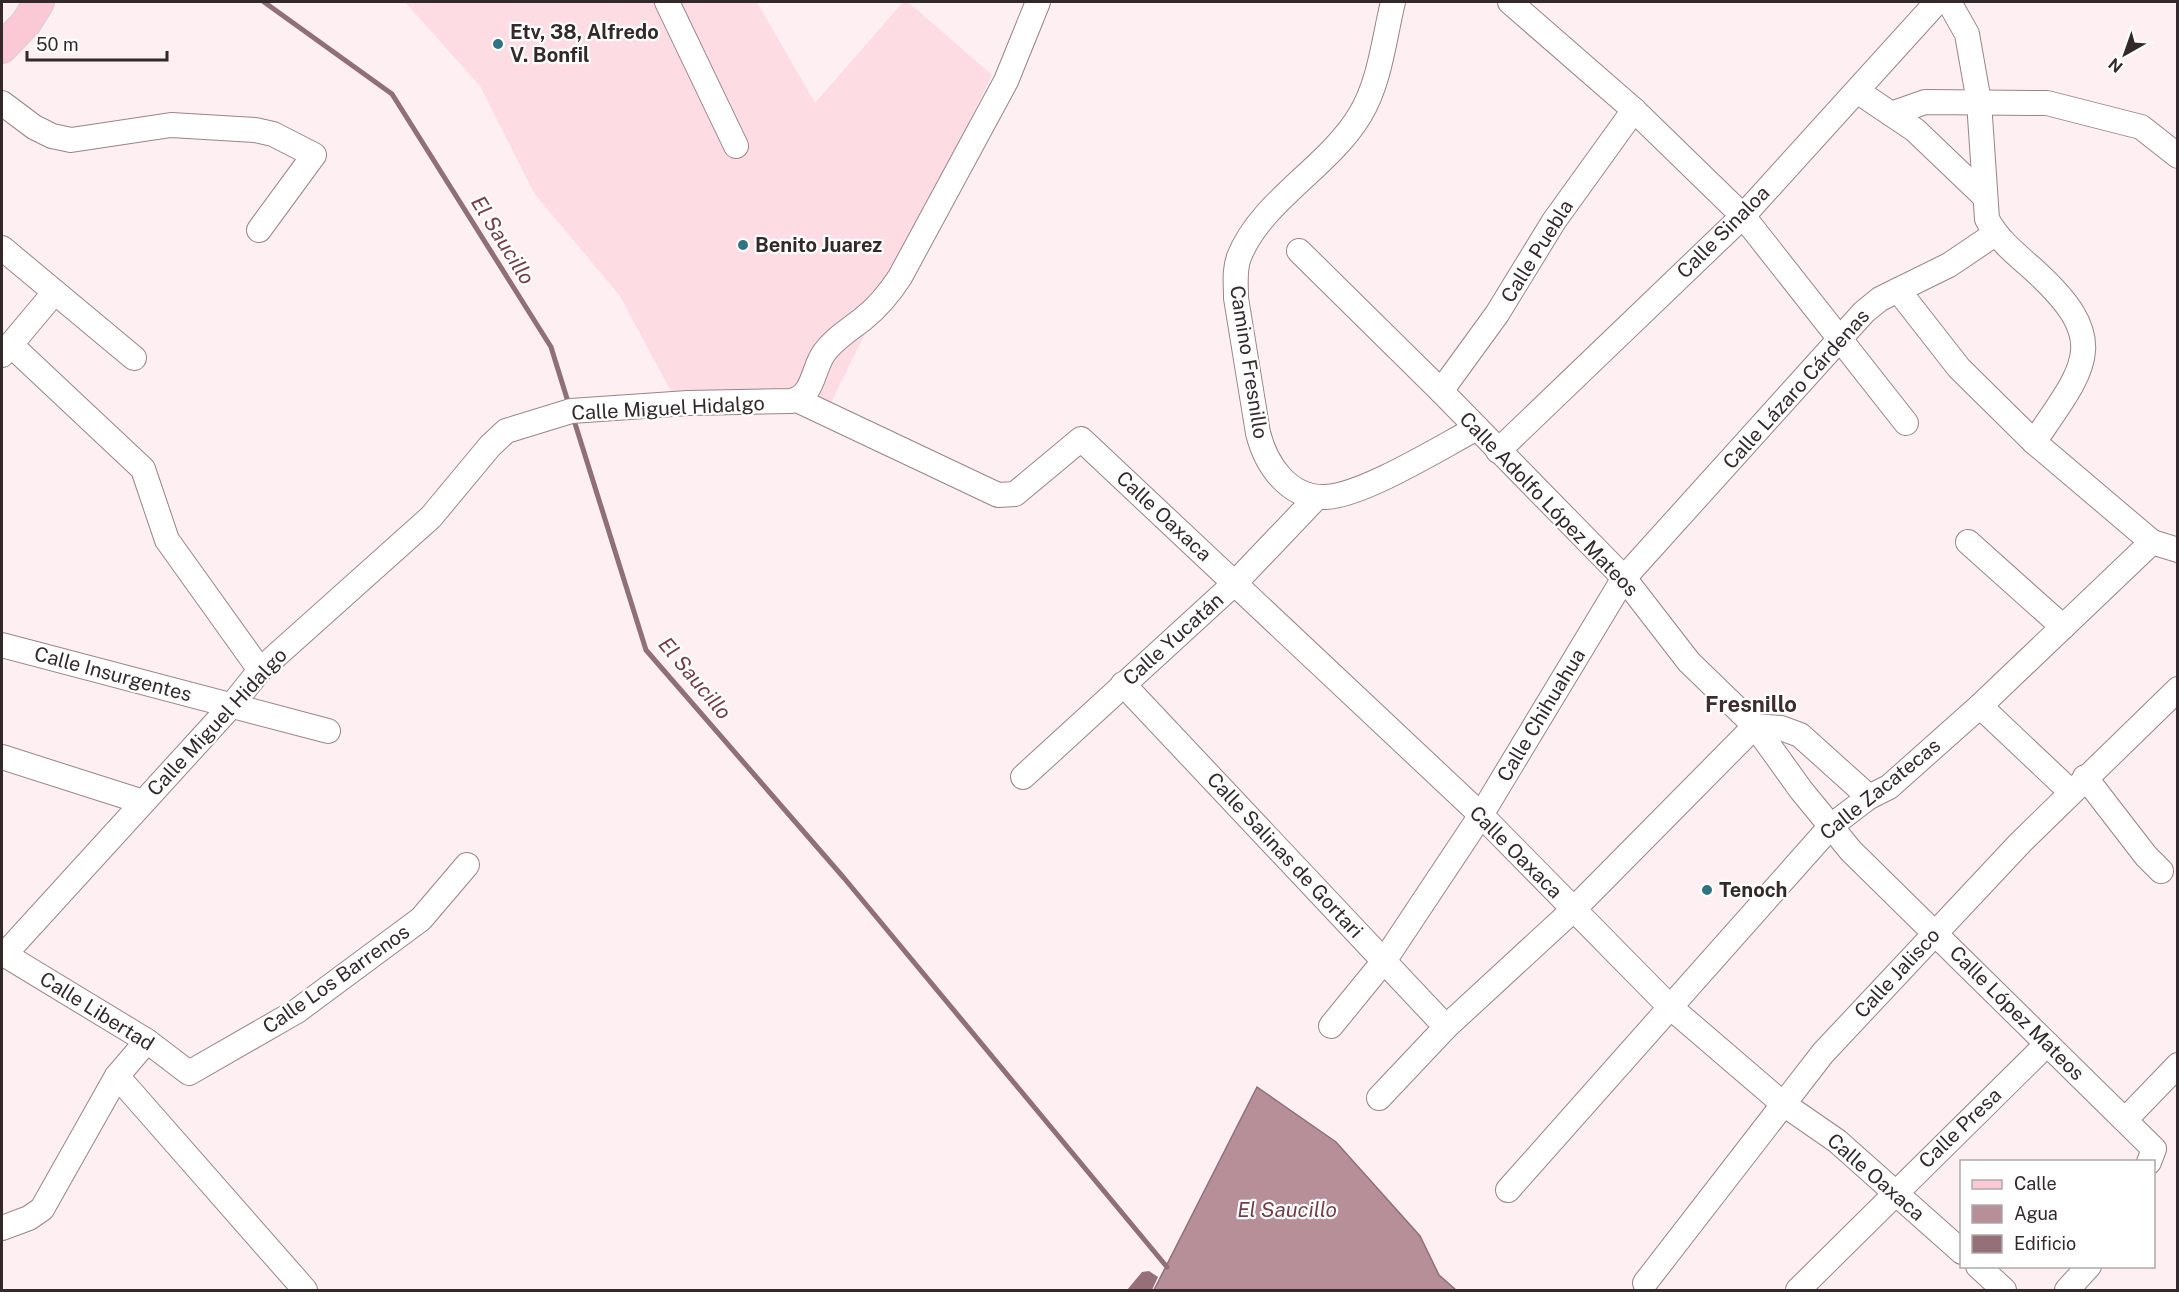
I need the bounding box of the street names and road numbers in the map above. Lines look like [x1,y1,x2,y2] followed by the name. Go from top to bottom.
[1672,181,1774,283] street label: Calle Sinaloa
[1496,195,1578,307] street label: Calle Puebla
[1225,284,1273,440] street label: Camino Fresnillo
[1718,304,1874,474] street label: Calle Lázaro Cárdenas
[571,391,765,425] street label: Calle Miguel Hidalgo
[1455,407,1643,601] street label: Calle Adolfo López Mateos
[1112,466,1216,566] street label: Calle Oaxaca
[1118,588,1228,690] street label: Calle Yucatán
[32,641,194,707] street label: Calle Insurgentes
[142,643,292,801] street label: Calle Miguel Hidalgo
[1492,644,1590,786] street label: Calle Chihuahua
[1815,733,1945,845] street label: Calle Zacatecas
[1202,767,1368,943] street label: Calle Salinas de Gortari
[1465,801,1567,903] street label: Calle Oaxaca
[258,919,414,1039] street label: Calle Los Barrenos
[1849,923,1945,1023] street label: Calle Jalisco
[1945,941,2089,1085] street label: Calle López Mateos
[35,966,159,1056] street label: Calle Libertad
[1914,1083,2006,1173] street label: Calle Presa
[1822,1128,1930,1226] street label: Calle Oaxaca

